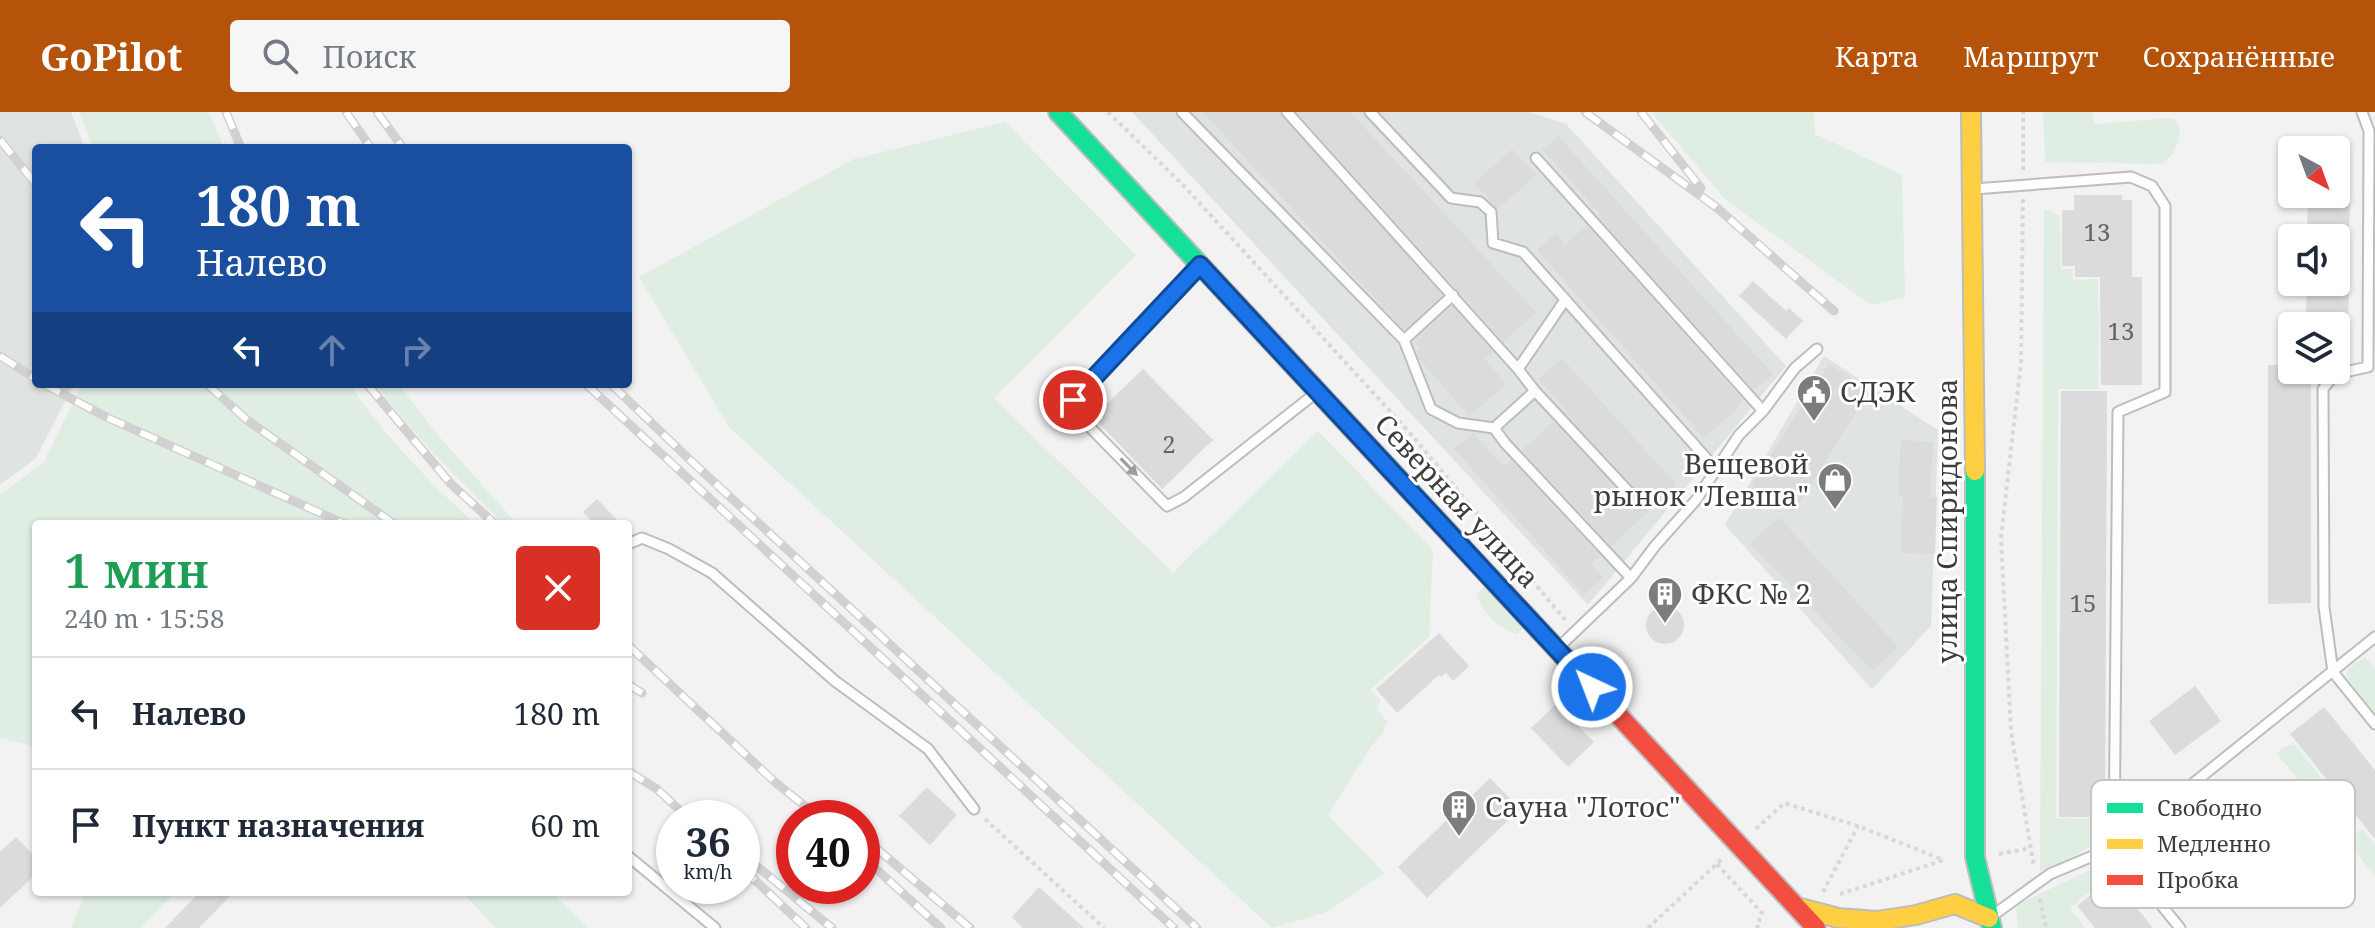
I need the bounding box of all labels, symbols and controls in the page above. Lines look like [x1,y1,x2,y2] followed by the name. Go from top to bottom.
[230,20,790,92] search box
[40,30,182,82] text: GoPilot
[258,34,302,78] icon: search
[322,36,416,77] text: Поиск
[1835,37,1919,75] text: Карта
[1963,37,2098,75] text: Маршрут
[2142,37,2335,75] text: Сохранённые
[2278,136,2350,208] north arrow
[2278,136,2350,384] map controls
[196,166,361,242] text: 180 m
[64,176,168,280] icon: left
[2084,215,2110,248] house number: 13
[2278,224,2350,296] button: sound
[196,238,327,287] text: Налево
[2278,312,2350,384] button: layers
[2108,314,2134,347] house number: 13
[226,328,270,372] icon: left
[310,328,354,372] icon: ahead
[394,328,438,372] icon: right
[1039,366,1107,434] pin
[1840,372,1915,410] place label: СДЭК
[1795,373,1833,423] public building icon: СДЭК
[1051,378,1095,422] icon: arrive
[1927,379,1965,663] street label: улица Спиридонова
[1367,405,1548,595] street label: Северная улица
[1162,427,1176,460] house number: 2
[1593,444,1809,514] place label: Вещевой рынок "Левша"
[1119,457,1138,476] one-way arrow
[1816,461,1854,511] shop icon: Вещевой рынок "Левша"
[64,537,209,602] text: 1 мин
[516,546,600,630] button: close
[1691,574,1811,612] place label: ФКС № 2
[1646,575,1684,625] building icon: ФКС № 2
[2070,586,2096,619] house number: 15
[64,600,225,636] text: 240 m · 15:58
[1550,645,1634,729] position arrow
[64,691,108,735] icon: left
[132,693,246,734] text: Налево
[514,693,600,734] text: 180 m
[2091,780,2355,908] legend
[1485,787,1680,825] place label: Сауна "Лотос"
[1440,788,1478,838] building icon: Сауна "Лотос"
[2157,792,2262,822] text: Свободно
[776,800,880,904] speed limit sign: 40
[64,803,108,847] icon: arrive
[132,805,424,846] text: Пункт назначения
[530,805,600,846] text: 60 m
[685,814,731,869] text: 36
[2157,828,2271,858] text: Медленно
[683,858,733,885] text: km/h
[2157,864,2239,894] text: Пробка

